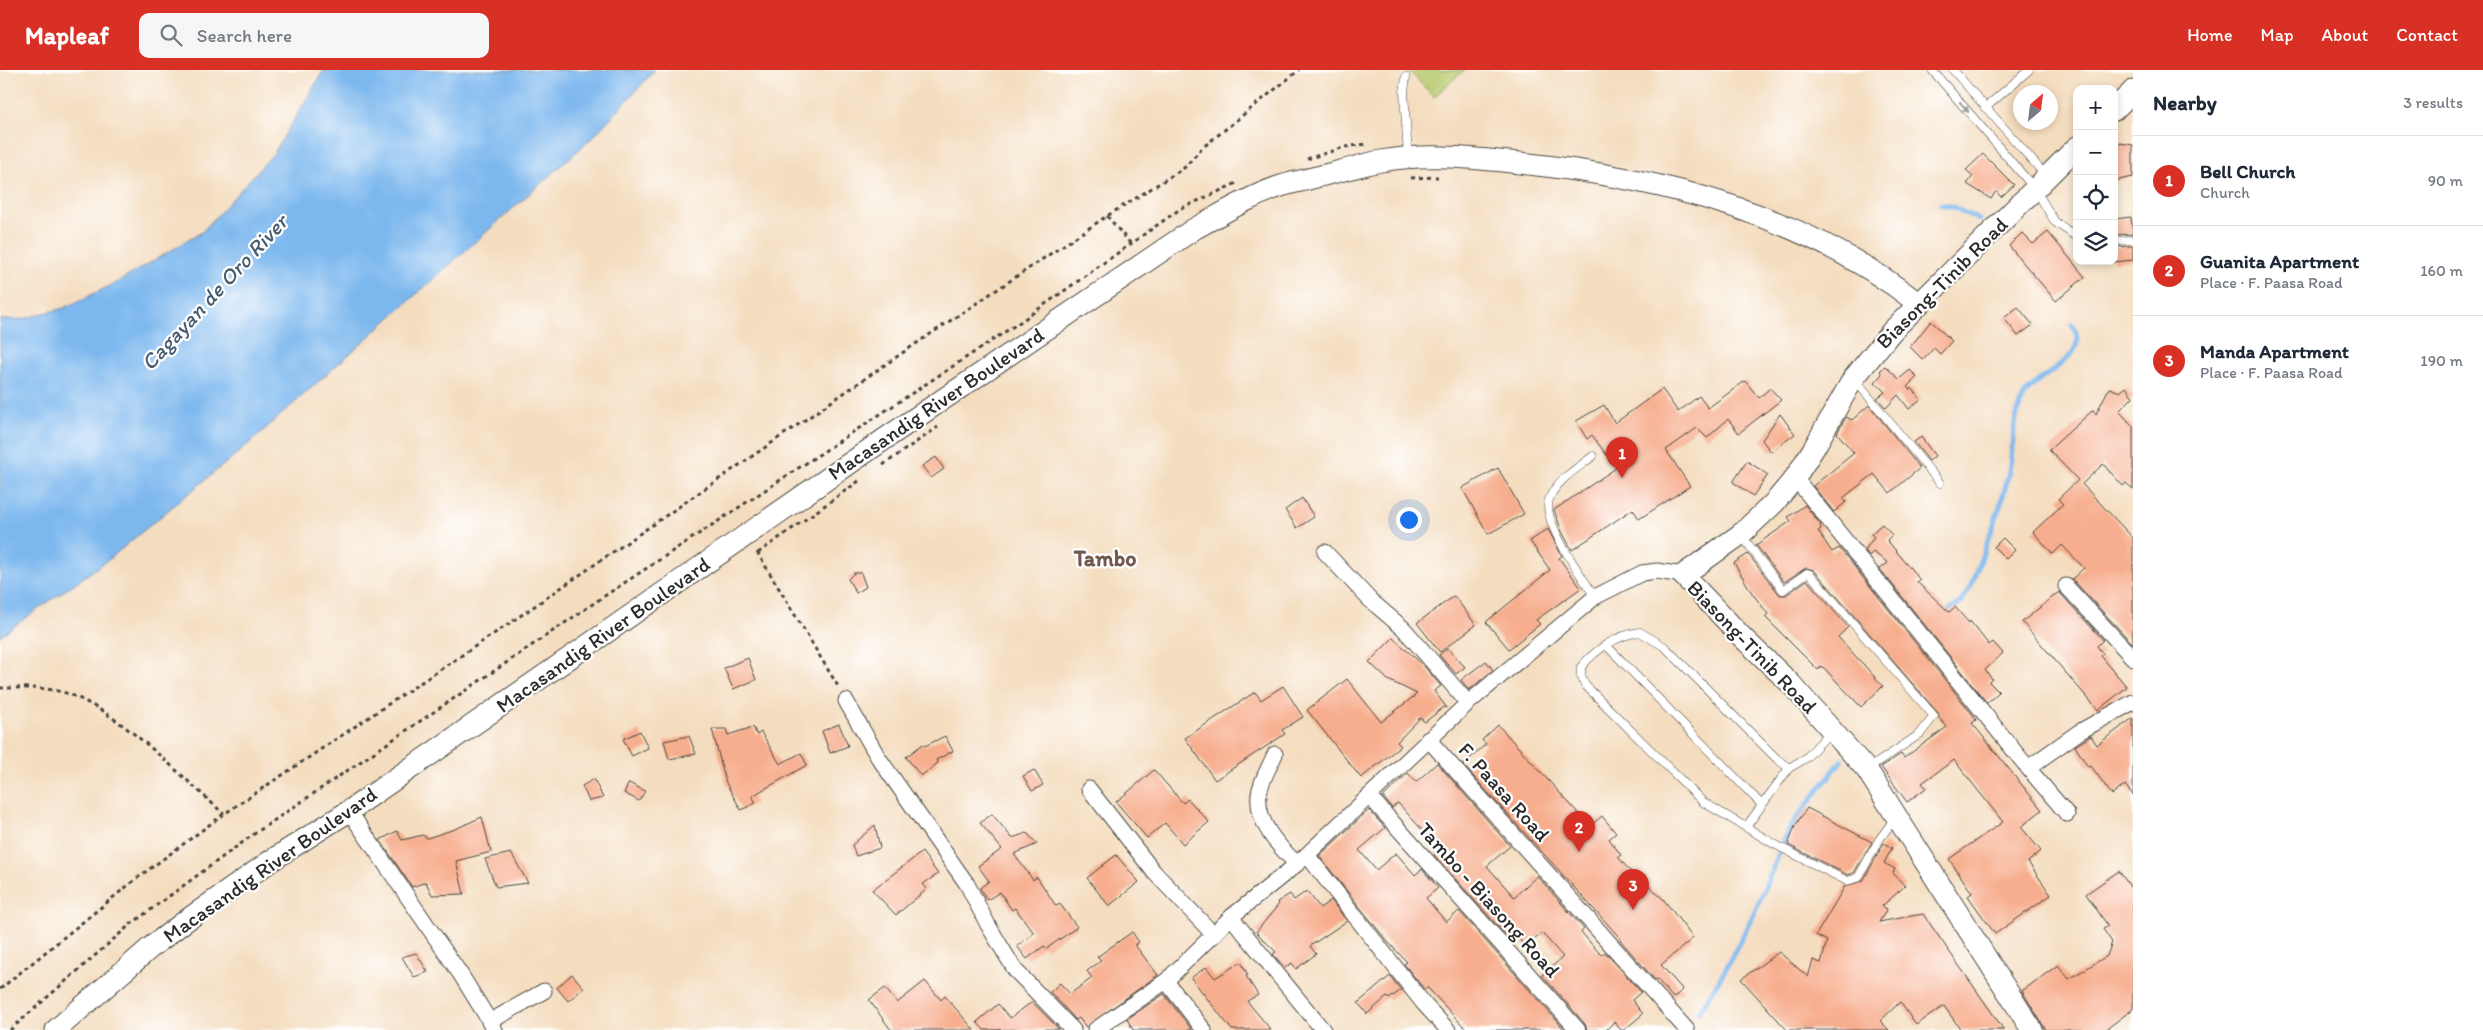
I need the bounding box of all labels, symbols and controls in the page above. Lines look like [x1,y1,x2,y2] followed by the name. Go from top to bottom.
[139,13,489,58] search box
[25,21,109,50] text: Mapleaf
[157,21,185,49] icon: search
[197,24,292,47] text: Search here
[2187,24,2233,46] text: Home
[2261,24,2294,46] text: Map
[2322,24,2368,46] text: About
[2396,24,2458,46] text: Contact
[2013,85,2058,130] north arrow
[2073,85,2118,265] map controls
[2073,85,2118,130] button: +
[2153,90,2217,115] text: Nearby
[2403,93,2463,112] text: 3 results
[1959,100,1970,113] one-way arrow
[2073,130,2118,175] button: −
[2200,160,2295,183] text: Bell Church
[2165,171,2173,190] text: 1
[2428,171,2463,190] text: 90 m
[2073,175,2118,220] button: locate
[2200,183,2250,202] text: Church
[135,207,295,376] water label: Cagayan de Oro River
[1871,211,2013,354] street label: Biasong-Tinib Road
[2073,220,2118,265] button: layers
[2200,250,2359,273] text: Guanita Apartment
[2165,261,2173,280] text: 2
[2420,261,2463,280] text: 160 m
[2200,273,2343,292] text: Place · F. Paasa Road
[823,322,1048,485] street label: Macasandig River Boulevard
[2200,340,2349,363] text: Manda Apartment
[2165,351,2173,370] text: 3
[2420,351,2463,370] text: 190 m
[2200,363,2343,382] text: Place · F. Paasa Road
[1606,437,1638,478] pin: 1
[1396,507,1422,533] your location
[1073,545,1136,572] district label: Tambo
[491,551,714,718] street label: Macasandig River Boulevard
[1682,575,1823,719] street label: Biasong-Tinib Road
[1454,737,1555,846] street label: F. Paasa Road
[158,781,381,948] street label: Macasandig River Boulevard
[1563,811,1595,852] pin: 2
[1413,817,1566,983] street label: Tambo - Biasong Road
[1617,869,1649,910] pin: 3

